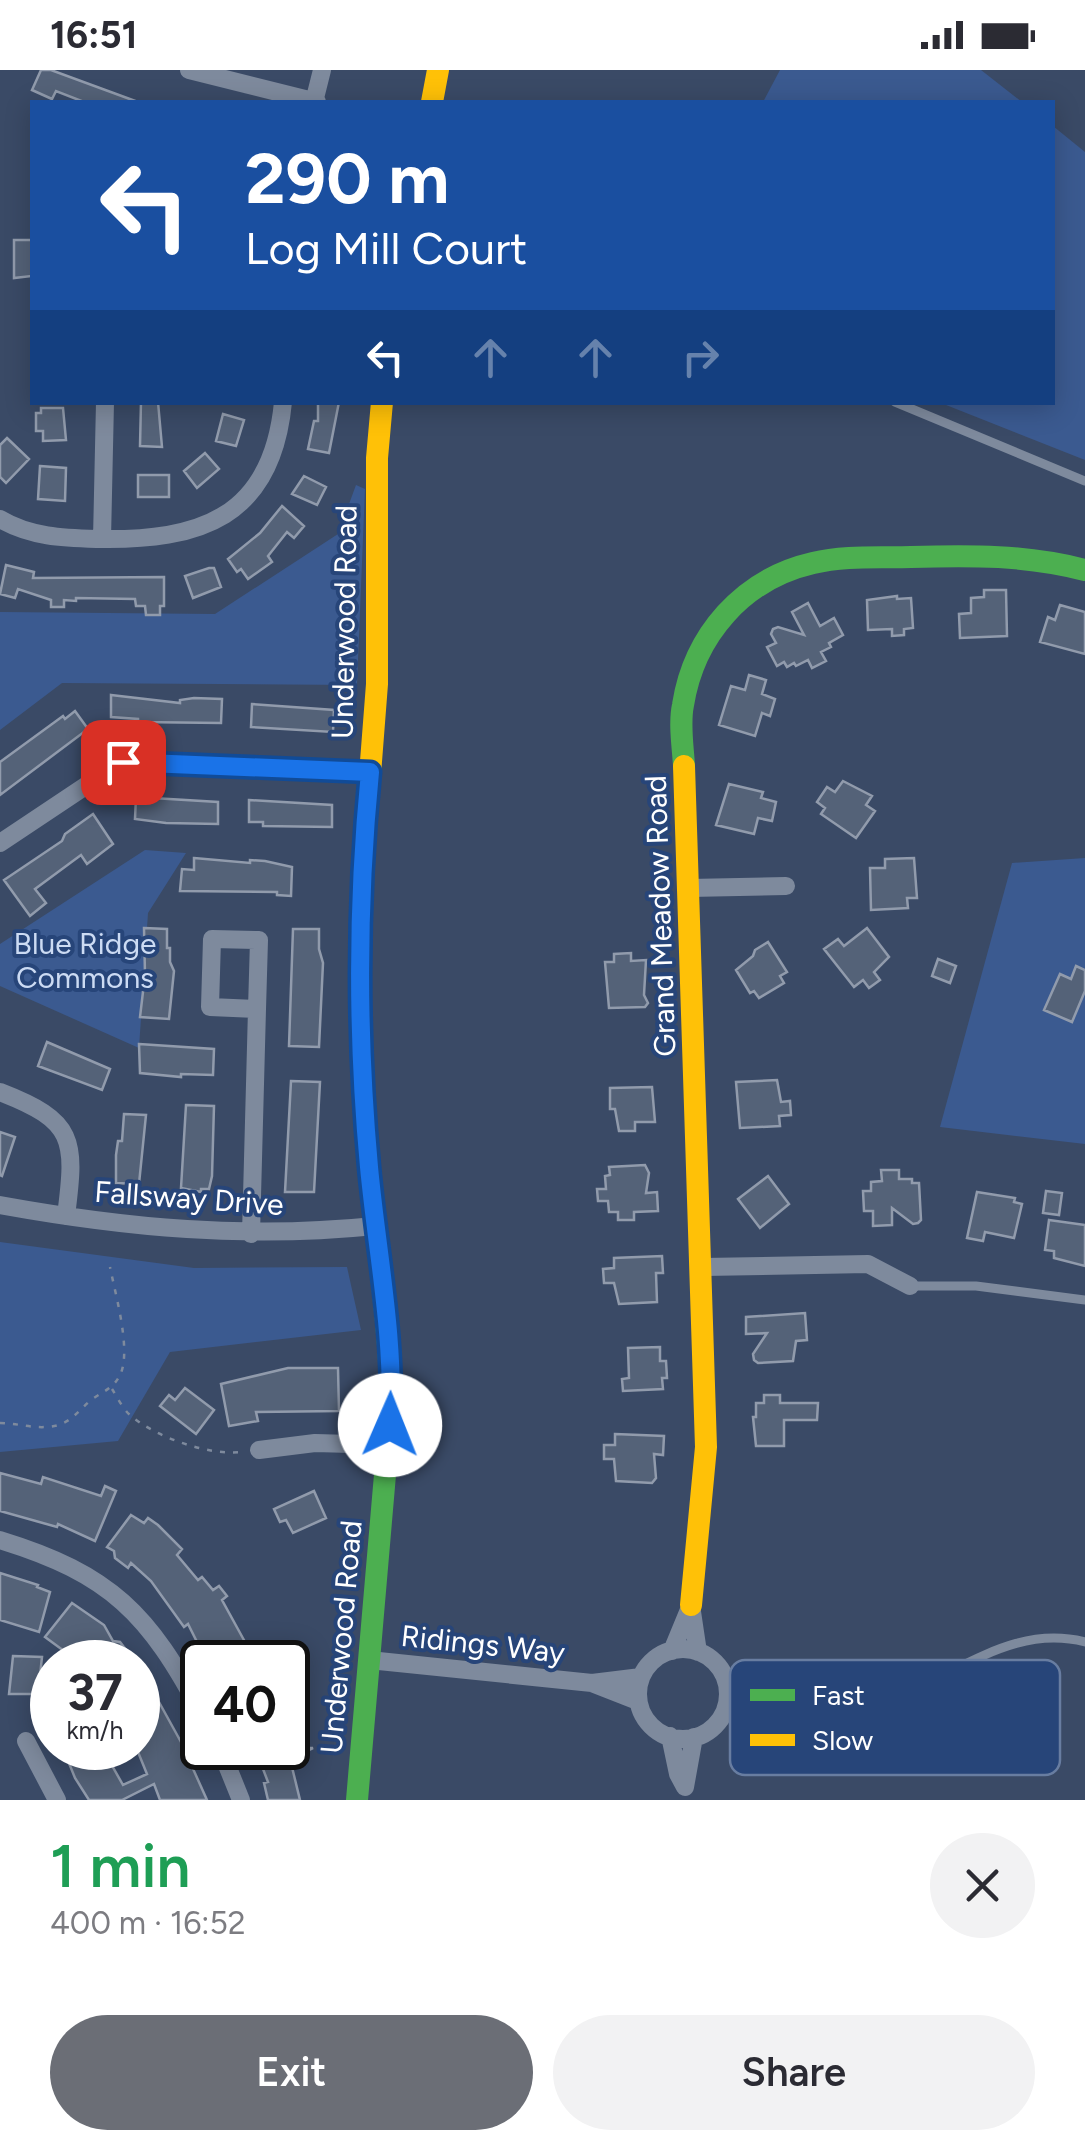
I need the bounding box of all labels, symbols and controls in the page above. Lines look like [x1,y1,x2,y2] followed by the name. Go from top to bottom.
[50,12,138,58] text: 16:51
[245,136,449,221] text: 290 m
[80,140,210,270] icon: left
[245,221,527,275] text: Log Mill Court
[358,330,413,385] icon: left
[463,330,518,385] icon: ahead
[568,330,623,385] icon: ahead
[673,330,728,385] icon: right
[323,505,365,739] street label: Underwood Road
[81,720,166,805] pin
[96,735,151,790] icon: arrive
[637,775,683,1057] street label: Grand Meadow Road
[14,925,156,996] park label: Blue Ridge Commons
[93,1173,285,1223] street label: Fallsway Drive
[338,1373,442,1477] position arrow
[312,1519,370,1755] street label: Underwood Road
[399,1617,567,1671] street label: Ridings Way
[180,1640,310,1770] speed limit sign: 40
[730,1660,1060,1775] legend
[67,1662,123,1723] text: 37
[812,1678,865,1712] text: Fast
[66,1715,124,1745] text: km/h
[812,1723,873,1757] text: Slow
[50,1830,190,1902] text: 1 min
[930,1833,1035,1938] button: close
[50,1904,246,1942] text: 400 m · 16:52
[50,2015,533,2130] button: Exit
[553,2015,1035,2130] button: Share

